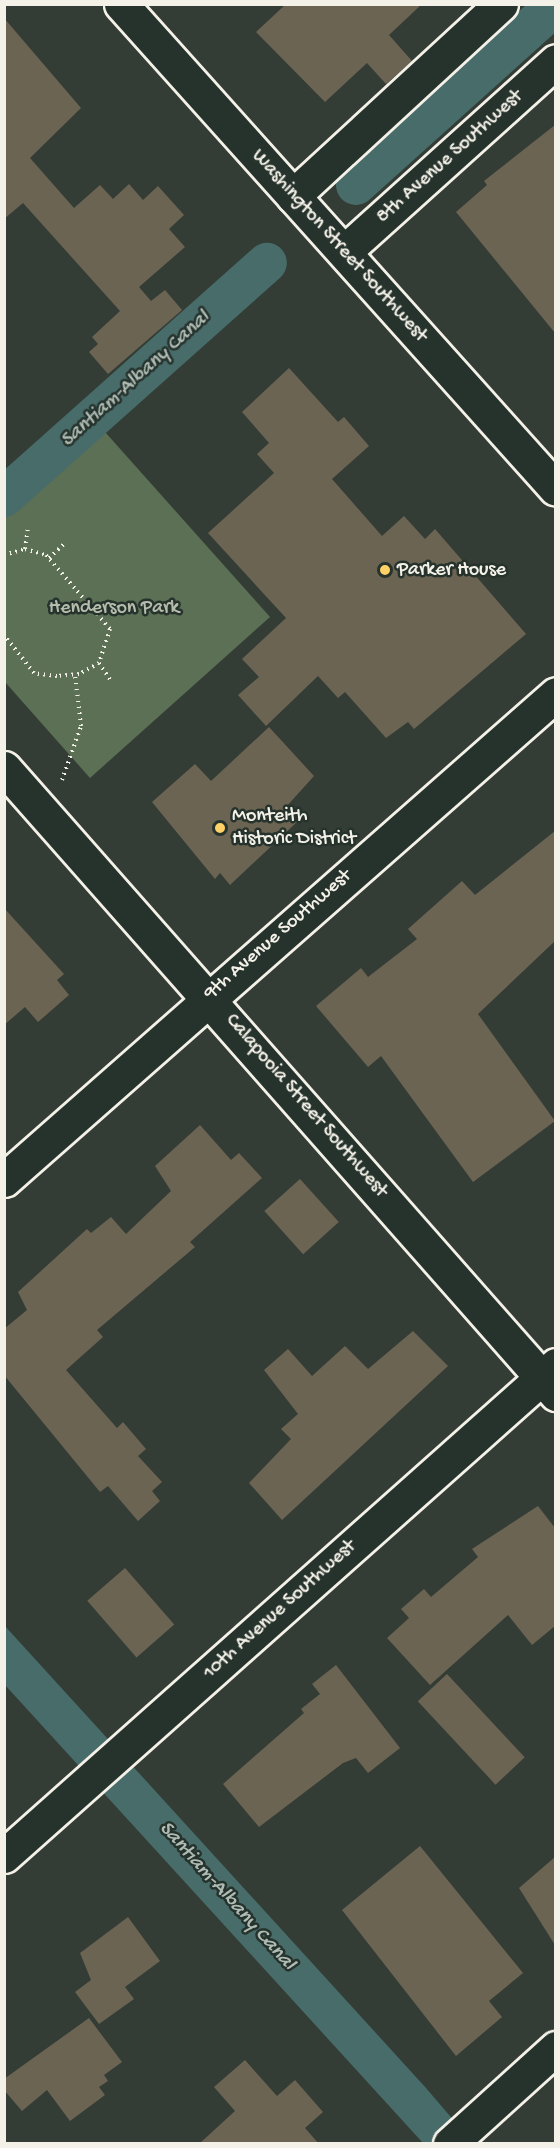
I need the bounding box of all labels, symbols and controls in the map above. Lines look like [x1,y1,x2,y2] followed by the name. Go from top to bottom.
[372,85,528,229] street label: 8th Avenue Southwest
[246,144,432,348] street label: Washington Street Southwest
[56,306,216,454] water label: Santiam-Albany Canal
[397,558,506,582] place label: Parker House
[378,563,392,577] marker: Parker House
[49,596,179,620] park label: Henderson Park
[232,804,356,851] place label: Monteith Historic District
[213,821,227,835] marker: Monteith Historic District
[199,864,357,1006] street label: 9th Avenue Southwest
[220,1009,392,1203] street label: Calapooia Street Southwest
[199,1535,361,1685] street label: 10th Avenue Southwest
[152,1817,300,1977] water label: Santiam-Albany Canal

